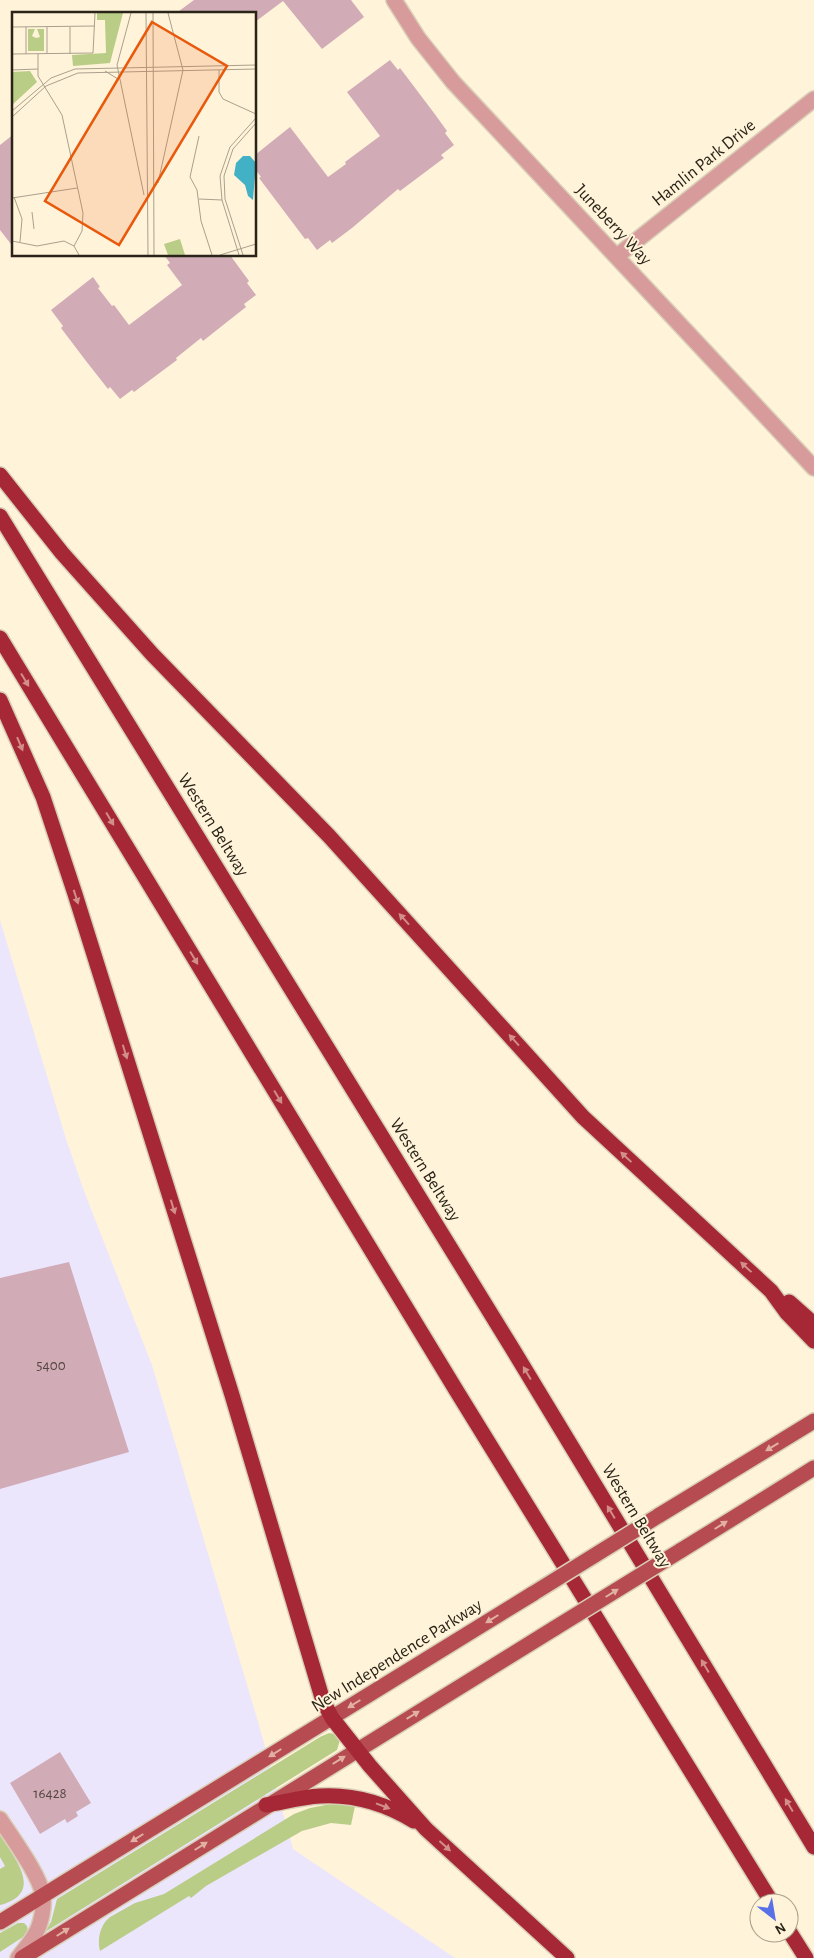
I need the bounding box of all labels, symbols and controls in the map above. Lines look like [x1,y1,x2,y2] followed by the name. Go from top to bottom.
[12,12,256,256] inset map
[649,116,759,210] street label: Hamlin Park Drive
[571,181,655,269] street label: Juneberry Way
[21,673,30,686] one-way arrow
[16,737,24,751] one-way arrow
[174,770,252,880] street label: Western Beltway
[105,812,114,825] one-way arrow
[73,889,80,904] one-way arrow
[399,913,410,926] one-way arrow
[189,951,198,964] one-way arrow
[508,1033,519,1046] one-way arrow
[121,1044,129,1059] one-way arrow
[274,1090,283,1103] one-way arrow
[386,1115,464,1225] street label: Western Beltway
[620,1151,633,1162] one-way arrow
[169,1200,177,1215] one-way arrow
[740,1261,752,1273] one-way arrow
[36,1358,66,1373] house number: 5400
[523,1367,532,1380] one-way arrow
[766,1442,779,1451] one-way arrow
[598,1461,674,1571] street label: Western Beltway
[607,1506,616,1519] one-way arrow
[715,1521,728,1530] one-way arrow
[605,1589,618,1598] one-way arrow
[309,1596,486,1716] street label: New Independence Parkway
[486,1614,499,1623] one-way arrow
[700,1660,709,1673] one-way arrow
[348,1700,361,1709] one-way arrow
[407,1711,420,1720] one-way arrow
[269,1748,282,1757] one-way arrow
[333,1756,346,1765] one-way arrow
[33,1786,67,1801] house number: 16428
[784,1799,793,1812] one-way arrow
[376,1802,391,1810] one-way arrow
[130,1833,143,1843] one-way arrow
[439,1840,451,1852] one-way arrow
[194,1841,208,1851] one-way arrow
[749,1893,799,1943] north arrow
[772,1920,788,1937] text: N
[57,1928,70,1937] one-way arrow

